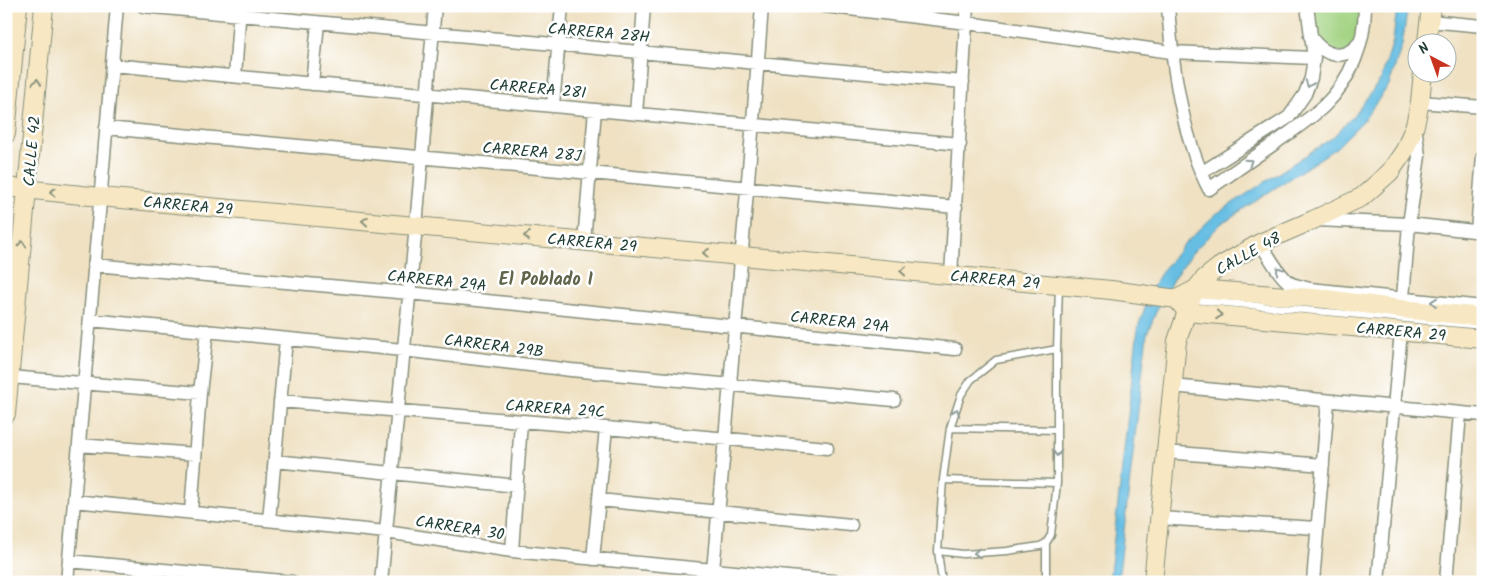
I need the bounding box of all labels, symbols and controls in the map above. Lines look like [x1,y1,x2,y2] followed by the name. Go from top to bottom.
[547,17,651,50] street label: CARRERA 28H
[1406,32,1456,82] north arrow
[1414,38,1435,60] text: N
[489,73,587,106] street label: CARRERA 28I
[31,78,42,86] one-way arrow
[1304,79,1314,87] one-way arrow
[17,115,48,187] street label: CALLE 42
[481,136,583,169] street label: CARRERA 28J
[1243,159,1253,168] one-way arrow
[49,187,57,198] one-way arrow
[142,190,234,223] street label: CARRERA 29
[361,216,369,227] one-way arrow
[1212,226,1286,282] street label: CALLE 48
[546,227,638,260] street label: CARRERA 29
[522,231,530,242] one-way arrow
[16,239,27,247] one-way arrow
[702,247,710,258] one-way arrow
[386,264,488,299] street label: CARRERA 29A
[949,264,1041,297] street label: CARRERA 29
[499,266,594,295] district label: El Poblado I
[898,266,906,277] one-way arrow
[1276,266,1285,276] one-way arrow
[1430,297,1438,308] one-way arrow
[789,305,891,340] street label: CARRERA 29A
[1215,309,1223,320] one-way arrow
[1355,316,1447,349] street label: CARRERA 29
[443,328,545,365] street label: CARRERA 29B
[504,394,605,425] street label: CARRERA 29C
[950,408,960,416] one-way arrow
[1052,450,1062,457] one-way arrow
[413,509,506,548] street label: CARRERA 30
[972,547,980,558] one-way arrow

